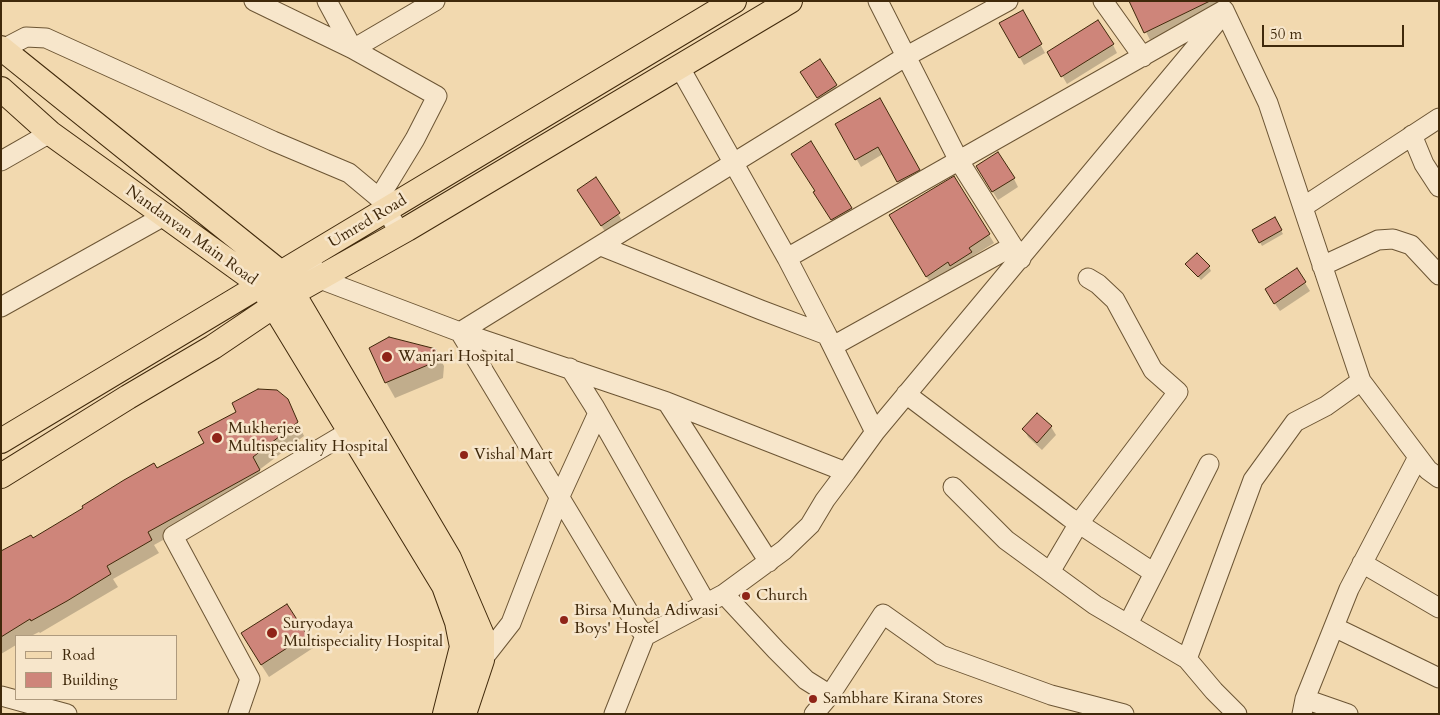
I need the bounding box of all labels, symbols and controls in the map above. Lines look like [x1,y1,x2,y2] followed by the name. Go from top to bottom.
[1265,15,1408,47] scale bar
[1270,24,1302,44] text: 50 m
[122,182,260,290] street label: Nandanvan Main Road
[325,191,411,253] street label: Umred Road
[398,347,514,367] place label: Wanjari Hospital
[380,350,394,364] marker: Wanjari Hospital
[228,419,388,457] place label: Mukherjee Multispeciality Hospital
[210,431,224,445] marker: Mukherjee Multispeciality Hospital
[474,445,553,465] place label: Vishal Mart
[458,449,470,461] marker: Vishal Mart
[756,586,808,606] place label: Church
[740,590,752,602] marker: Church
[574,601,718,639] place label: Birsa Munda Adiwasi Boys' Hostel
[283,614,443,652] place label: Suryodaya Multispeciality Hospital
[558,614,570,626] marker: Birsa Munda Adiwasi Boys' Hostel
[265,626,279,640] marker: Suryodaya Multispeciality Hospital
[15,635,178,700] legend
[62,645,95,665] text: Road
[62,670,118,690] text: Building
[823,689,983,709] place label: Sambhare Kirana Stores
[807,693,819,705] marker: Sambhare Kirana Stores

